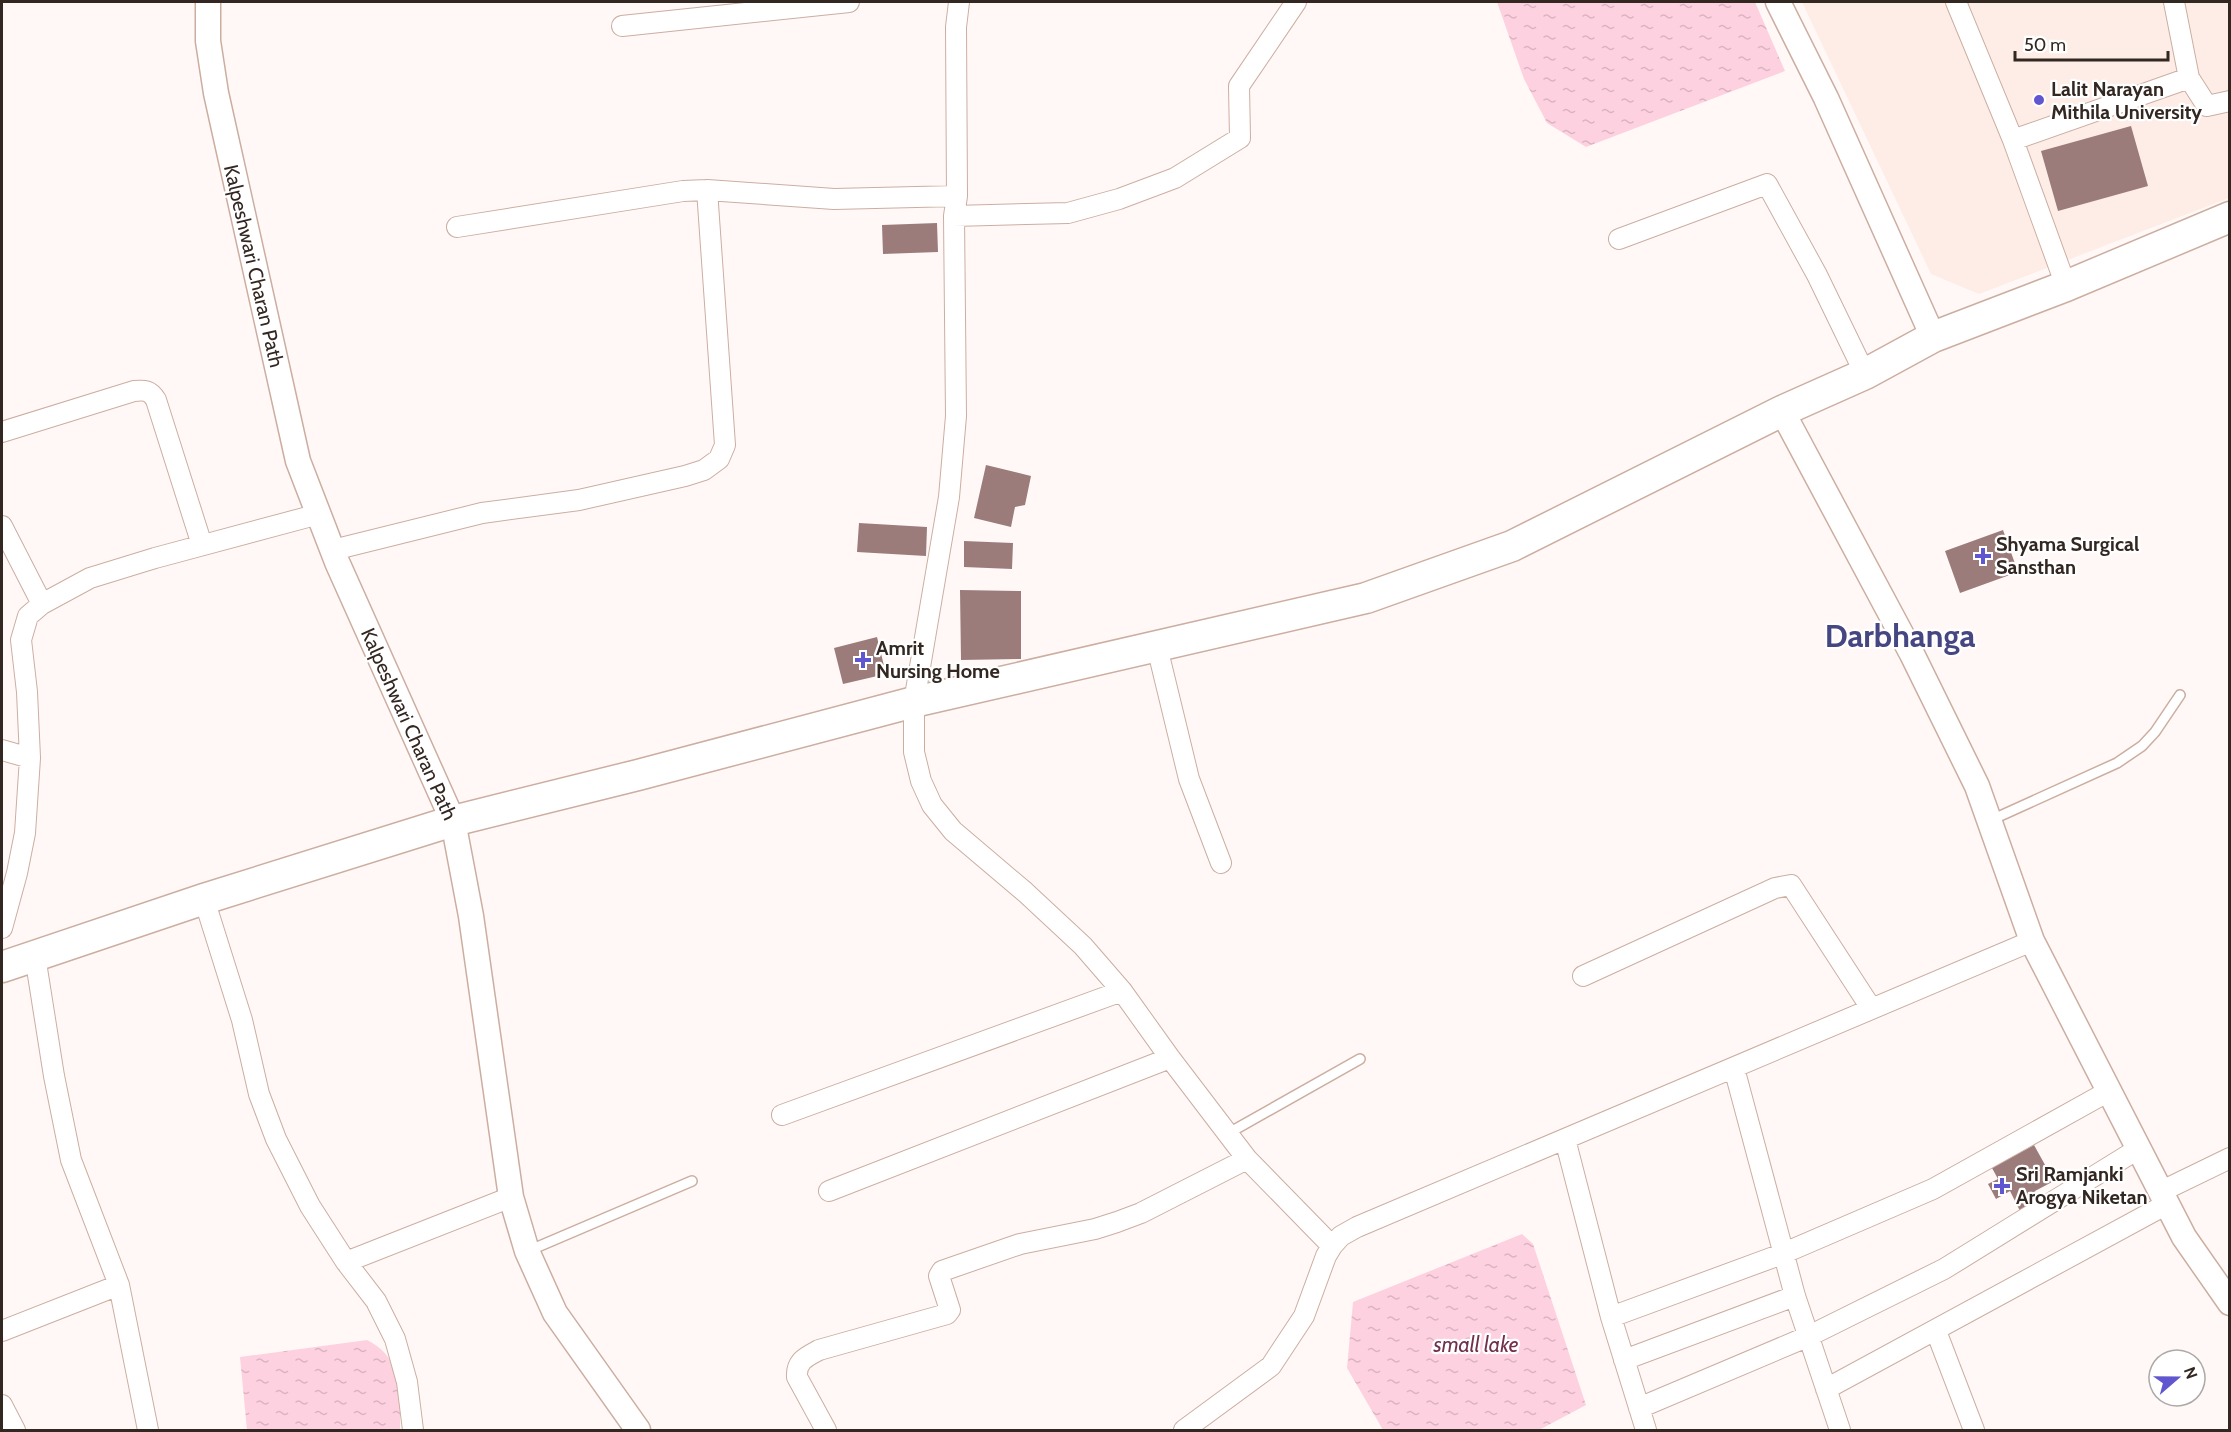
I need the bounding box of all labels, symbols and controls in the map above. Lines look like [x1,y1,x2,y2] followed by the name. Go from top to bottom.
[2015,24,2168,62] scale bar
[2024,34,2066,56] text: 50 m
[2051,77,2202,124] place label: Lalit Narayan Mithila University
[2032,93,2046,107] marker: Lalit Narayan Mithila University
[219,162,289,370] street label: Kalpeshwari Charan Path
[1996,532,2139,579] place label: Shyama Surgical Sansthan
[1974,547,1992,565] marker: Shyama Surgical Sansthan
[1825,616,1975,655] district label: Darbhanga
[356,624,462,824] street label: Kalpeshwari Charan Path
[876,636,1000,683] place label: Amrit Nursing Home
[854,651,872,669] marker: Amrit Nursing Home
[2016,1162,2148,1209] place label: Sri Ramjanki Arogya Niketan
[1993,1177,2011,1195] marker: Sri Ramjanki Arogya Niketan
[1433,1332,1519,1357] water label: small lake
[2147,1348,2207,1408] north arrow
[2180,1364,2201,1382] text: N

